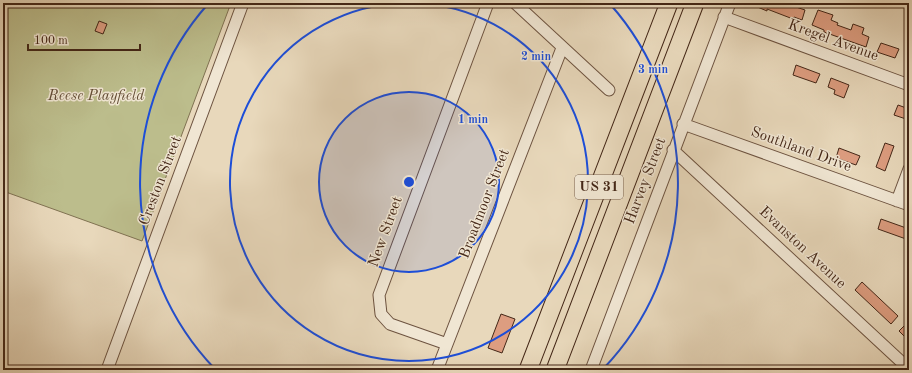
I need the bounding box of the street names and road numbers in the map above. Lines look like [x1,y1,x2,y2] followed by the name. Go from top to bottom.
[786,18,880,64] street label: Kregel Avenue
[749,125,853,175] street label: Southland Drive
[137,134,185,228] street label: Creston Street
[623,136,669,226] street label: Harvey Street
[457,147,513,261] street label: Broadmoor Street
[575,175,623,199] road number: US 31
[366,195,406,269] street label: New Street
[756,204,848,292] street label: Evanston Avenue

